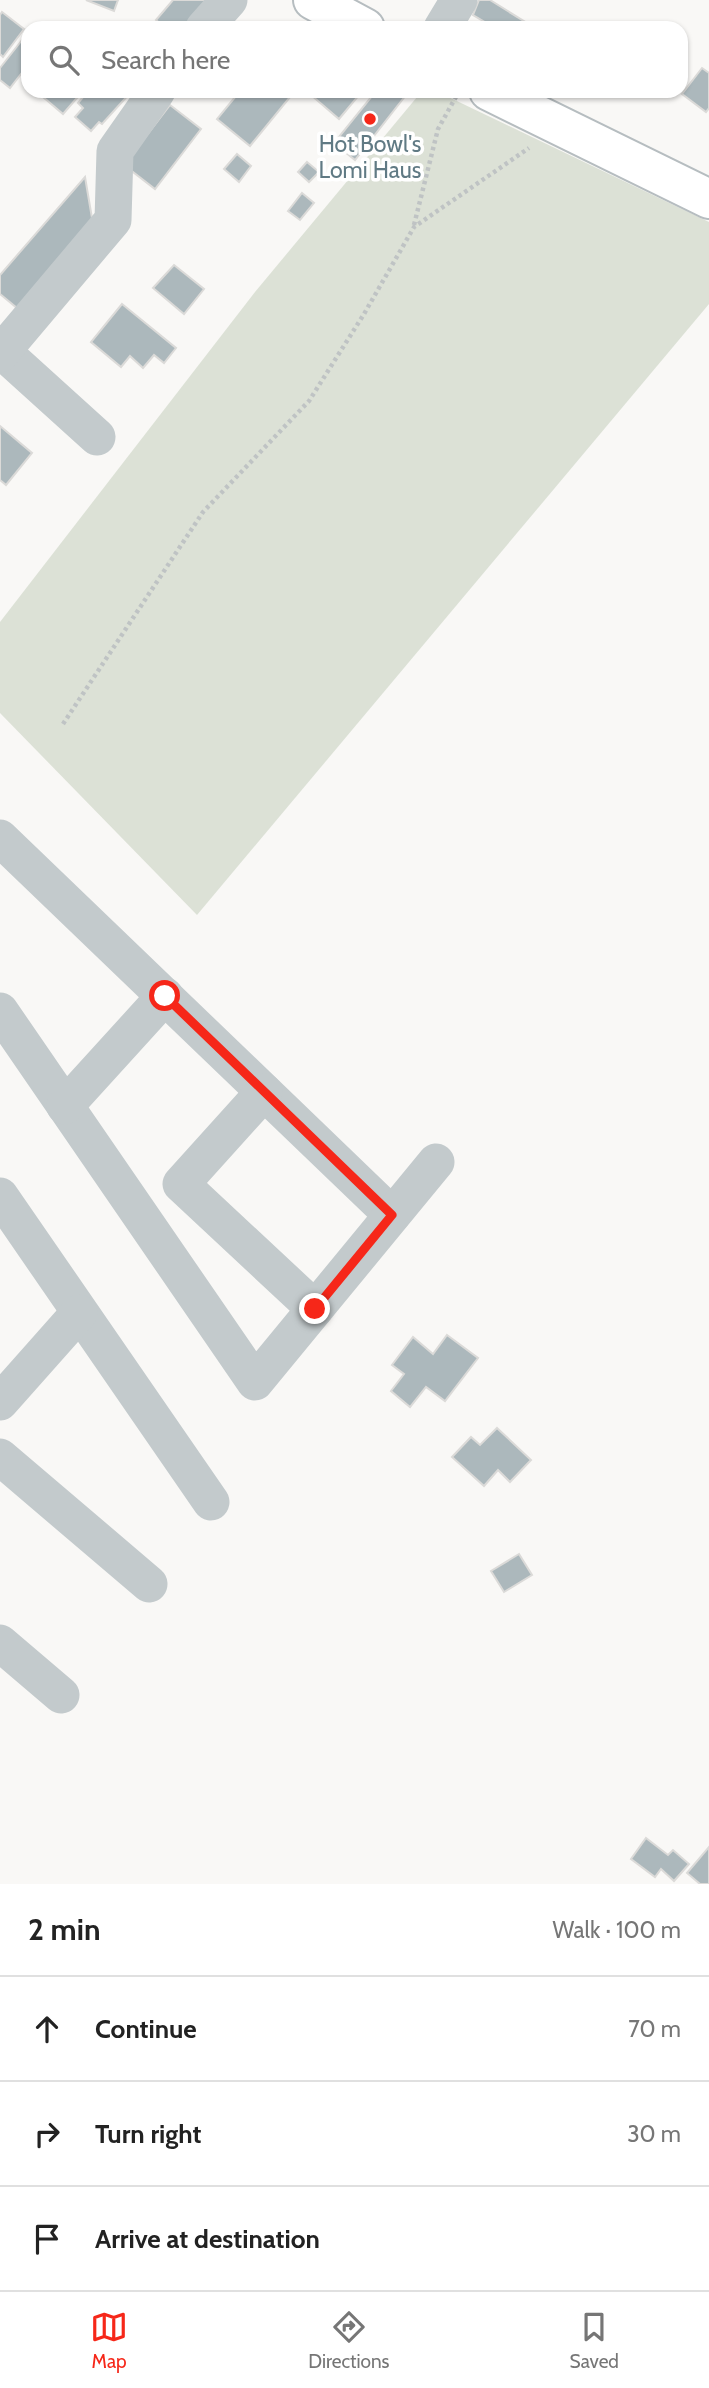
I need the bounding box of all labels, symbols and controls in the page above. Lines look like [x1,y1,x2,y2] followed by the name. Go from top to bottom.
[21,21,688,98] search box
[45,41,83,79] icon: search
[101,44,230,76] text: Search here
[362,111,378,127] marker: Hot Bowl's Lomi Haus
[319,130,421,184] place label: Hot Bowl's Lomi Haus
[149,980,180,1011] route start
[299,1293,330,1324] route end
[28,1911,100,1948] text: 2 min
[553,1916,681,1944] text: Walk · 100 m
[28,2010,66,2048] icon: ahead
[95,2013,197,2045] text: Continue
[628,2015,681,2043] text: 70 m
[28,2115,66,2153] icon: right
[95,2118,201,2150] text: Turn right
[627,2120,681,2148] text: 30 m
[28,2220,66,2258] icon: arrive
[95,2223,320,2255] text: Arrive at destination
[90,2308,128,2373] tab: Map
[308,2308,389,2373] tab: Directions
[570,2308,619,2373] tab: Saved

